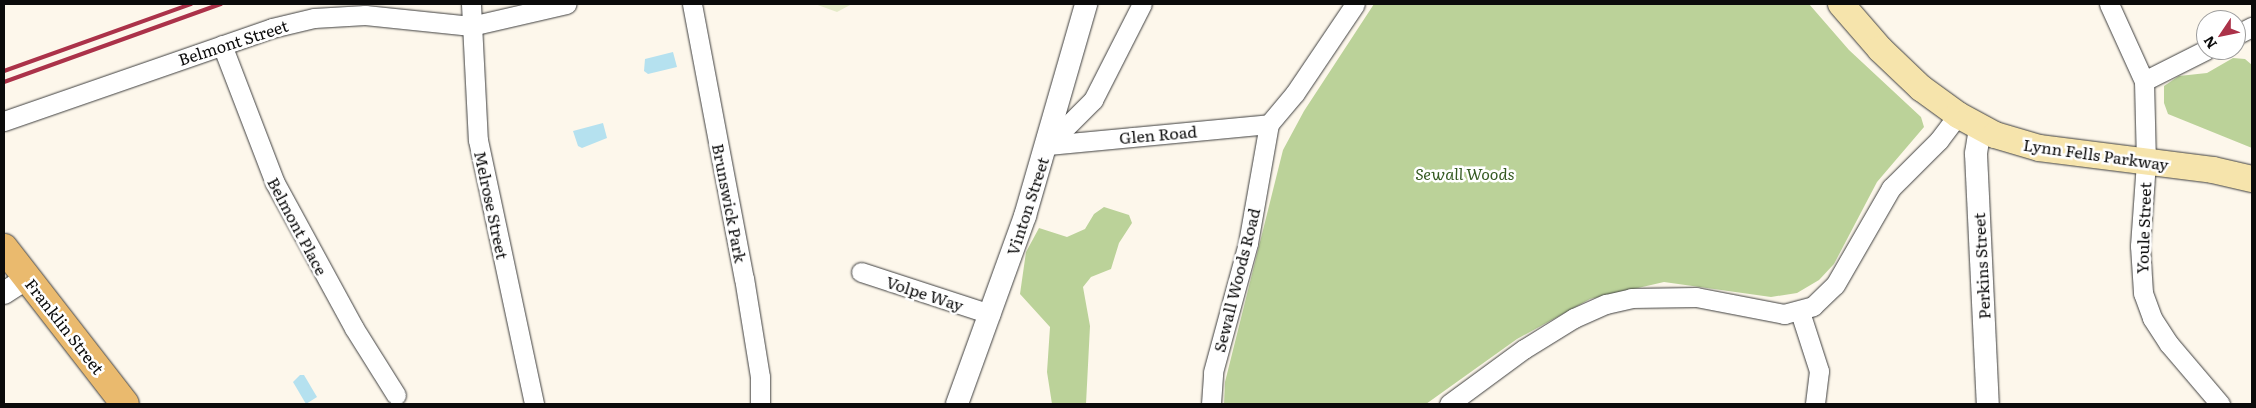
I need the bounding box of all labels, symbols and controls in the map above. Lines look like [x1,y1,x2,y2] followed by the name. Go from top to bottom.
[2196,10,2246,60] north arrow
[176,15,290,69] street label: Belmont Street
[2198,32,2221,53] text: N
[1118,121,1198,147] street label: Glen Road
[2022,134,2170,174] street label: Lynn Fells Parkway
[709,142,751,264] street label: Brunswick Park
[471,149,513,261] street label: Melrose Street
[1002,154,1052,258] street label: Vinton Street
[1415,163,1515,183] park label: Sewall Woods
[264,174,332,278] street label: Belmont Place
[2132,182,2154,274] street label: Youle Street
[1209,206,1263,354] street label: Sewall Woods Road
[1969,212,1993,320] street label: Perkins Street
[884,271,966,315] street label: Volpe Way
[22,274,108,378] street label: Franklin Street

